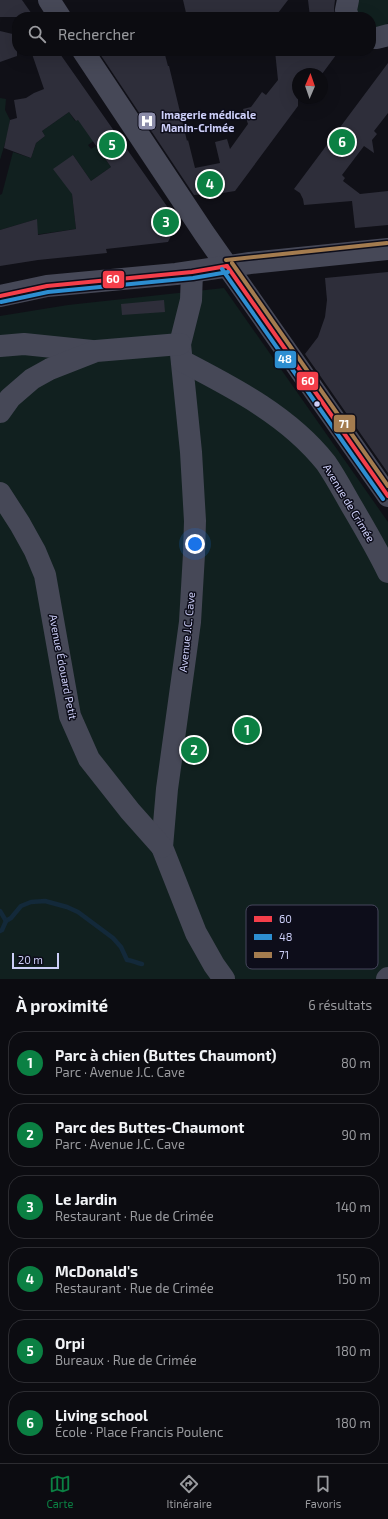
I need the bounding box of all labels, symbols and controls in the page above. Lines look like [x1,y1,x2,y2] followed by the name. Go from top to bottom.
[12,12,376,56] search box
[26,23,48,45] icon: search
[58,25,135,43] text: Rechercher
[292,68,328,104] north arrow
[161,108,256,134] place label: Imagerie médicale Manin-Crimée
[136,110,158,132] hospital icon: Imagerie médicale Manin-Crimée
[329,127,355,157] pin: 6
[99,130,125,160] pin: 5
[197,169,223,199] pin: 4
[153,207,179,237] pin: 3
[102,270,125,289] line badge: 60
[106,272,120,285] text: 60
[274,350,297,369] line badge: 48
[278,352,292,365] text: 48
[296,371,319,391] line badge: 60
[301,374,315,387] text: 60
[312,399,322,409] unlabelled marker
[333,414,356,433] line badge: 71
[339,417,349,430] text: 71
[321,461,378,544] street label: Avenue de Crimée
[185,534,205,554] your location
[176,591,197,673] street label: Avenue J.C. Cave
[47,613,80,721] street label: Avenue Édouard Petit
[234,715,260,745] pin: 1
[181,735,207,765] pin: 2
[246,905,378,969] legend
[279,912,292,925] text: 60
[279,930,292,943] text: 48
[279,948,289,961] text: 71
[12,951,59,970] scale bar
[18,953,43,966] text: 20 m
[16,995,108,1015] text: À proximité
[308,997,372,1013] text: 6 résultats
[55,1046,277,1064] text: Parc à chien (Buttes Chaumont)
[27,1055,33,1071] text: 1
[341,1055,371,1071] text: 80 m
[55,1064,185,1080] text: Parc · Avenue J.C. Cave
[55,1118,244,1136] text: Parc des Buttes-Chaumont
[26,1127,34,1143] text: 2
[341,1127,371,1143] text: 90 m
[55,1136,185,1152] text: Parc · Avenue J.C. Cave
[55,1190,117,1208] text: Le Jardin
[26,1199,34,1215] text: 3
[336,1199,371,1215] text: 140 m
[55,1208,214,1224] text: Restaurant · Rue de Crimée
[55,1262,138,1280] text: McDonald's
[26,1271,34,1287] text: 4
[337,1271,371,1287] text: 150 m
[55,1280,214,1296] text: Restaurant · Rue de Crimée
[55,1334,85,1352] text: Orpi
[26,1343,34,1359] text: 5
[336,1343,371,1359] text: 180 m
[55,1352,197,1368] text: Bureaux · Rue de Crimée
[55,1406,148,1424] text: Living school
[26,1415,34,1431] text: 6
[336,1415,371,1431] text: 180 m
[55,1424,223,1440] text: École · Place Francis Poulenc
[47,1473,73,1510] tab: Carte
[166,1473,212,1510] tab: Itinéraire
[305,1473,341,1510] tab: Favoris

